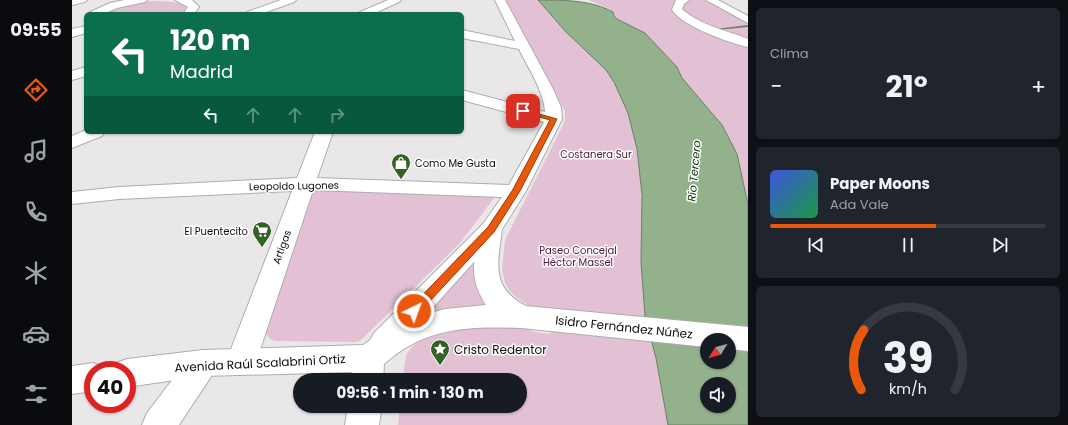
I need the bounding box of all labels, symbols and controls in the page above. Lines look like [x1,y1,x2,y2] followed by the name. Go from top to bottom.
[10,17,62,42] text: 09:55
[170,21,250,60] text: 120 m
[104,28,156,80] icon: left
[770,44,809,63] text: Clima
[170,59,233,84] text: Madrid
[885,65,928,108] text: 21°
[770,71,782,102] text: −
[1031,71,1046,102] text: +
[22,76,50,104] icon: directions
[506,94,540,128] pin
[512,100,534,122] icon: arrive
[200,104,222,126] icon: left
[242,104,264,126] icon: ahead
[284,104,306,126] icon: ahead
[326,104,348,126] icon: right
[22,137,50,165] icon: music
[683,140,705,202] water label: Río Tercero
[560,147,632,162] park label: Costanera Sur
[390,152,412,180] shop icon: Como Me Gusta
[415,156,496,171] place label: Como Me Gusta
[830,173,930,194] text: Paper Moons
[249,178,339,194] street label: Leopoldo Lugones
[830,195,889,214] text: Ada Vale
[22,198,50,226] icon: phone
[251,220,273,248] supermarket icon: El Puentecito
[185,224,248,239] place label: El Puentecito
[269,228,295,266] street label: Artigas
[805,234,827,256] icon: previous
[897,234,919,256] icon: pause
[989,234,1011,256] icon: next
[539,243,617,270] park label: Paseo Concejal Héctor Massel
[22,259,50,287] icon: climate
[393,290,435,332] position arrow
[554,311,694,343] street label: Isidro Fernández Núñez
[22,320,50,348] icon: car
[883,328,933,387] text: 39
[700,333,736,369] north arrow
[700,333,736,413] map controls
[429,338,451,366] place icon: Cristo Redentor
[454,341,547,358] place label: Cristo Redentor
[174,350,346,376] street label: Avenida Raúl Scalabrini Ortiz
[84,361,136,413] speed limit sign: 40
[700,377,736,413] button: sound
[889,378,927,398] text: km/h
[22,380,50,408] icon: filters
[336,382,484,403] text: 09:56 · 1 min · 130 m

